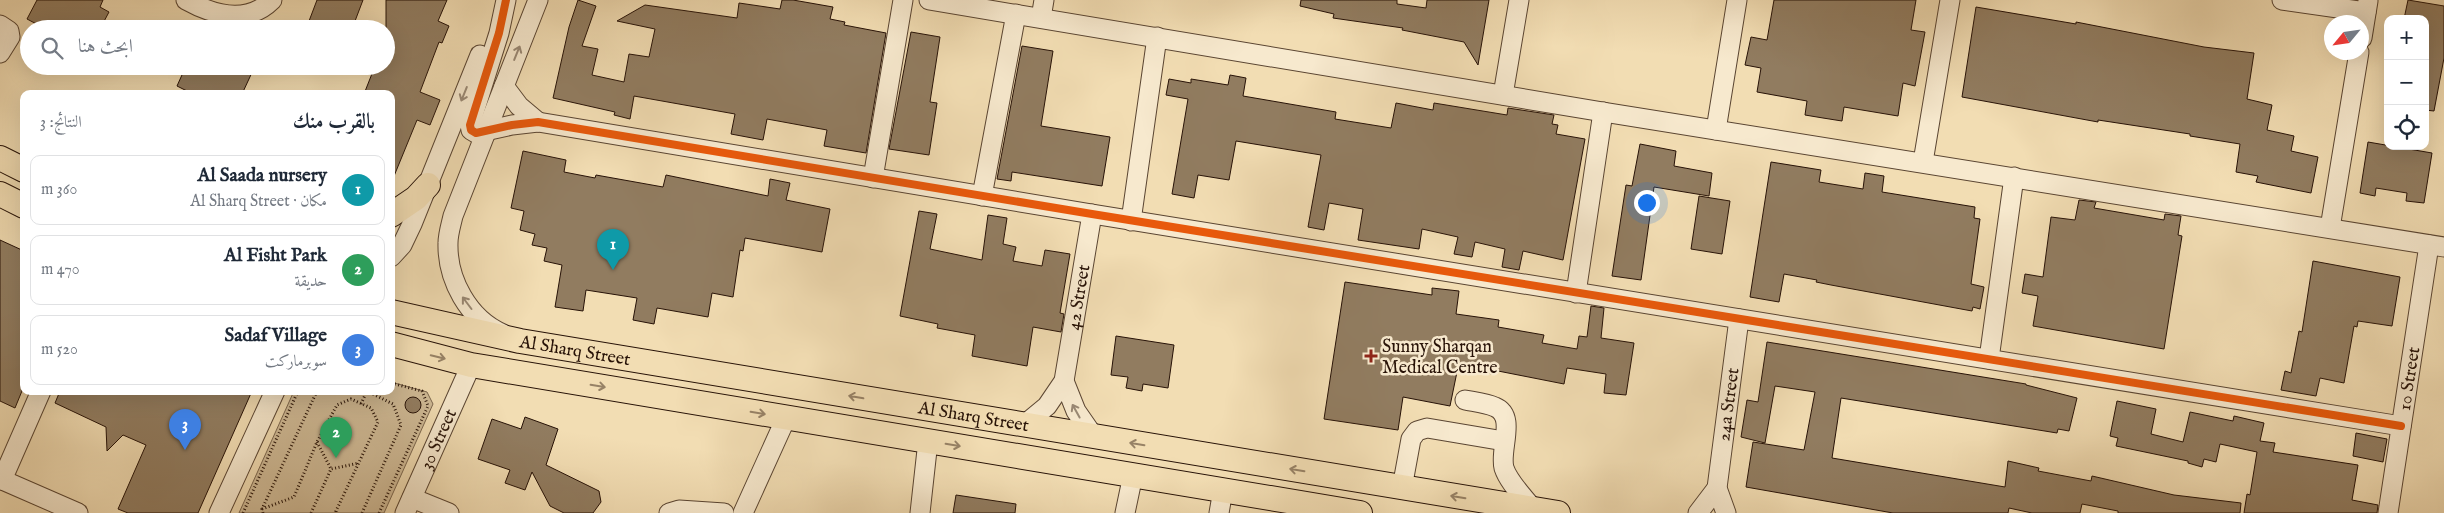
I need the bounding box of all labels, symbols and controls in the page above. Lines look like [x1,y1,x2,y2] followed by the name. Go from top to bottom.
[2324,15,2369,60] north arrow
[2384,15,2429,150] map controls
[2384,15,2429,60] button: +
[20,20,395,75] search box
[38,34,66,62] icon: search
[78,35,133,59] text: ابحث هنا
[513,46,523,61] one-way arrow
[2384,60,2429,105] button: −
[459,86,469,101] one-way arrow
[2384,105,2429,150] button: locate
[293,109,375,136] text: بالقرب منك
[40,113,82,133] text: النتائج: 3
[198,164,327,188] text: Al Saada nursery
[41,180,77,200] text: 360 m
[355,180,361,200] text: 1
[1634,190,1660,216] your location
[190,192,327,212] text: مكان · Al Sharq Street
[597,229,629,270] pin: 1
[224,244,327,268] text: Al Fisht Park
[41,260,80,280] text: 470 m
[354,260,362,280] text: 2
[1063,263,1096,332] street label: 42 Street
[295,272,327,292] text: حديقة
[462,296,472,310] one-way arrow
[225,324,327,348] text: Sadaf Village
[517,331,632,372] street label: Al Sharq Street
[1382,336,1497,380] place label: Sunny Sharqan Medical Centre
[41,340,78,360] text: 520 m
[355,340,361,360] text: 3
[2394,345,2426,412] street label: 10 Street
[1364,349,1378,363] marker: Sunny Sharqan Medical Centre
[265,352,327,372] text: سوبرماركت
[430,353,446,362] one-way arrow
[1713,366,1746,443] street label: 24a Street
[590,382,606,392] one-way arrow
[848,392,864,402] one-way arrow
[915,397,1030,438] street label: Al Sharq Street
[1071,404,1081,418] one-way arrow
[416,406,463,474] street label: 30 Street
[750,408,766,418] one-way arrow
[169,409,201,450] pin: 3
[320,417,352,458] pin: 2
[1129,439,1145,449] one-way arrow
[945,441,961,451] one-way arrow
[1290,465,1306,475] one-way arrow
[1450,491,1466,501] one-way arrow

